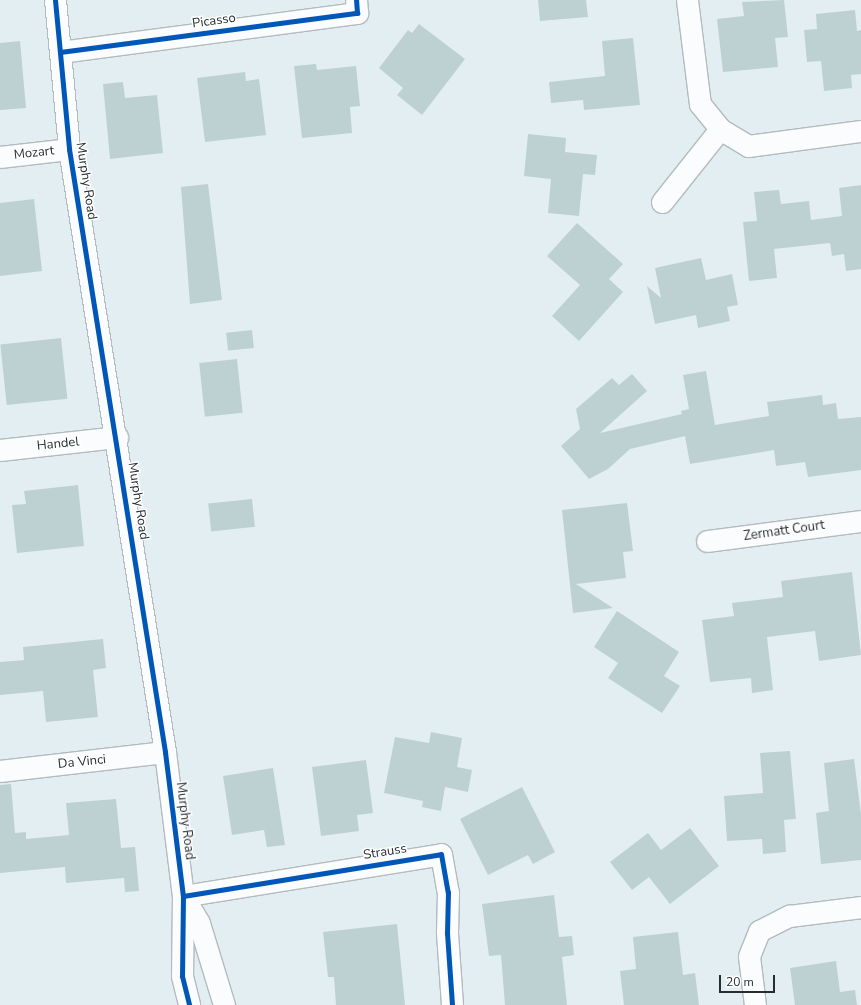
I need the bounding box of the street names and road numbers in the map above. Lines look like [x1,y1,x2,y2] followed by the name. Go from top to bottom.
[191,10,237,32] street label: Picasso
[72,141,100,221] street label: Murphy Road
[13,143,55,163] street label: Mozart
[36,434,80,454] street label: Handel
[124,461,152,541] street label: Murphy Road
[742,518,826,544] street label: Zermatt Court
[57,752,107,772] street label: Da Vinci
[172,781,198,861] street label: Murphy Road
[362,841,408,863] street label: Strauss

